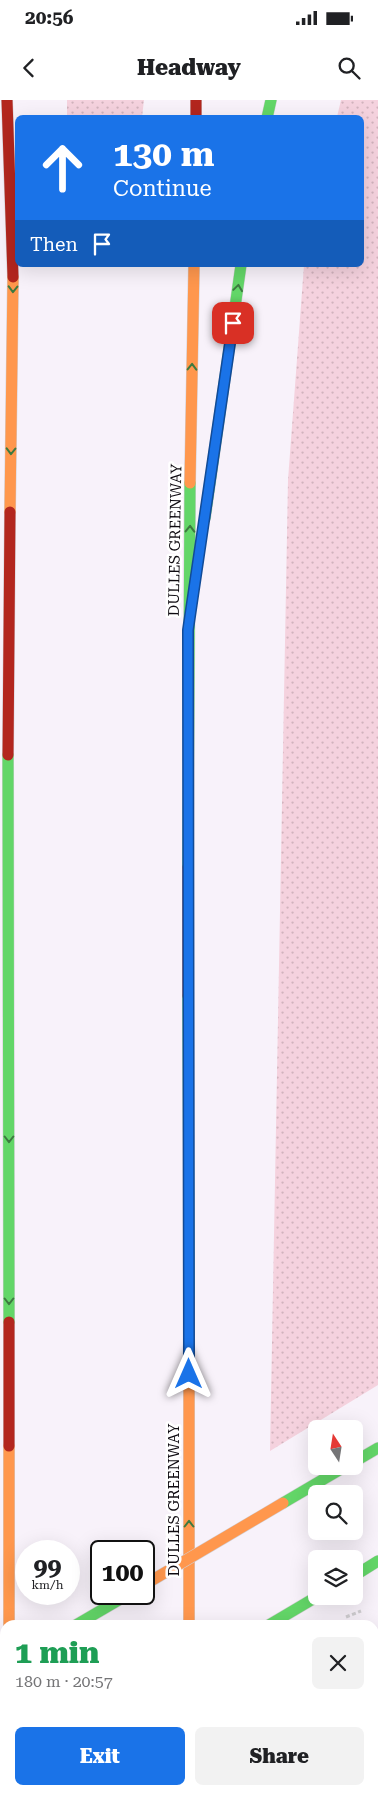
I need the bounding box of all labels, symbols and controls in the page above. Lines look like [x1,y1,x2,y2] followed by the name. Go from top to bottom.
[25,6,74,29] text: 20:56
[15,54,43,82] icon: back
[335,54,363,82] icon: search
[137,55,241,80] text: Headway
[113,134,214,175] text: 130 m
[30,135,95,200] icon: ahead
[113,176,212,201] text: Continue
[88,230,116,258] icon: arrive
[30,233,78,256] text: Then
[232,283,242,292] one-way arrow
[8,285,18,293] one-way arrow
[212,302,254,344] pin
[219,309,247,337] icon: arrive
[187,363,198,371] one-way arrow
[5,447,16,455] one-way arrow
[165,463,185,617] street label: DULLES GREENWAY
[185,525,195,533] one-way arrow
[4,1135,14,1143] one-way arrow
[4,1298,14,1305] one-way arrow
[162,1347,214,1399] position arrow
[308,1420,362,1475] north arrow
[308,1420,363,1605] map controls
[165,1423,183,1576] street label: DULLES GREENWAY
[308,1485,363,1540] button: search
[184,1520,194,1528] one-way arrow
[90,1540,155,1605] speed limit sign: 100
[308,1550,363,1605] button: layers
[33,1552,62,1581] text: 99
[31,1578,64,1592] text: km/h
[15,1635,99,1670] text: 1 min
[312,1637,364,1689] button: close
[15,1672,113,1691] text: 180 m · 20:57
[15,1727,185,1785] button: Exit
[195,1727,364,1785] button: Share

